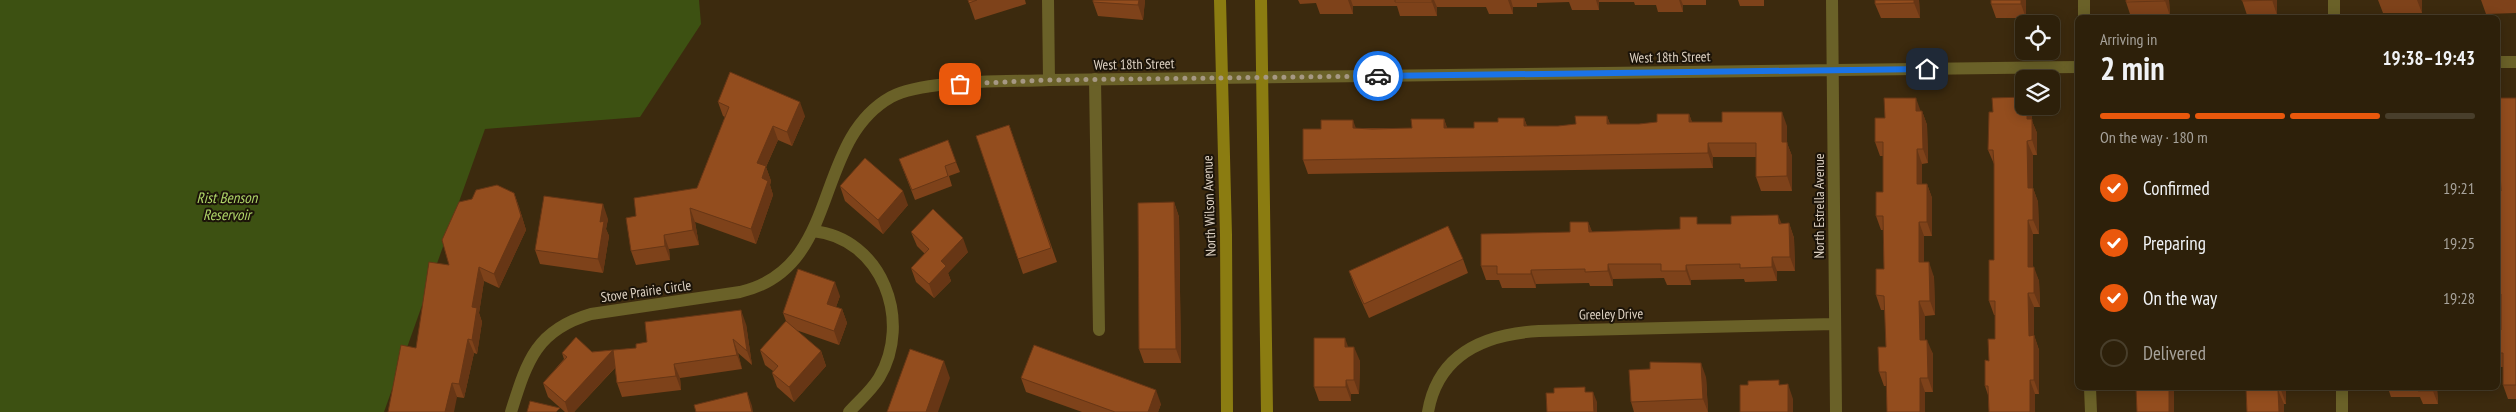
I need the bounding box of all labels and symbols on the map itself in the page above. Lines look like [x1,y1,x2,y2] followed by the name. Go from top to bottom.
[1629,47,1711,67] street label: West 18th Street
[1906,48,1948,90] pin
[1353,51,1403,101] courier
[1093,54,1175,74] street label: West 18th Street
[939,63,981,105] pin
[1810,153,1828,259] street label: North Estrella Avenue
[1198,155,1220,257] street label: North Wilson Avenue
[197,188,259,224] water label: Rist Benson Reservoir
[600,276,693,306] street label: Stove Prairie Circle
[1579,304,1643,324] street label: Greeley Drive

